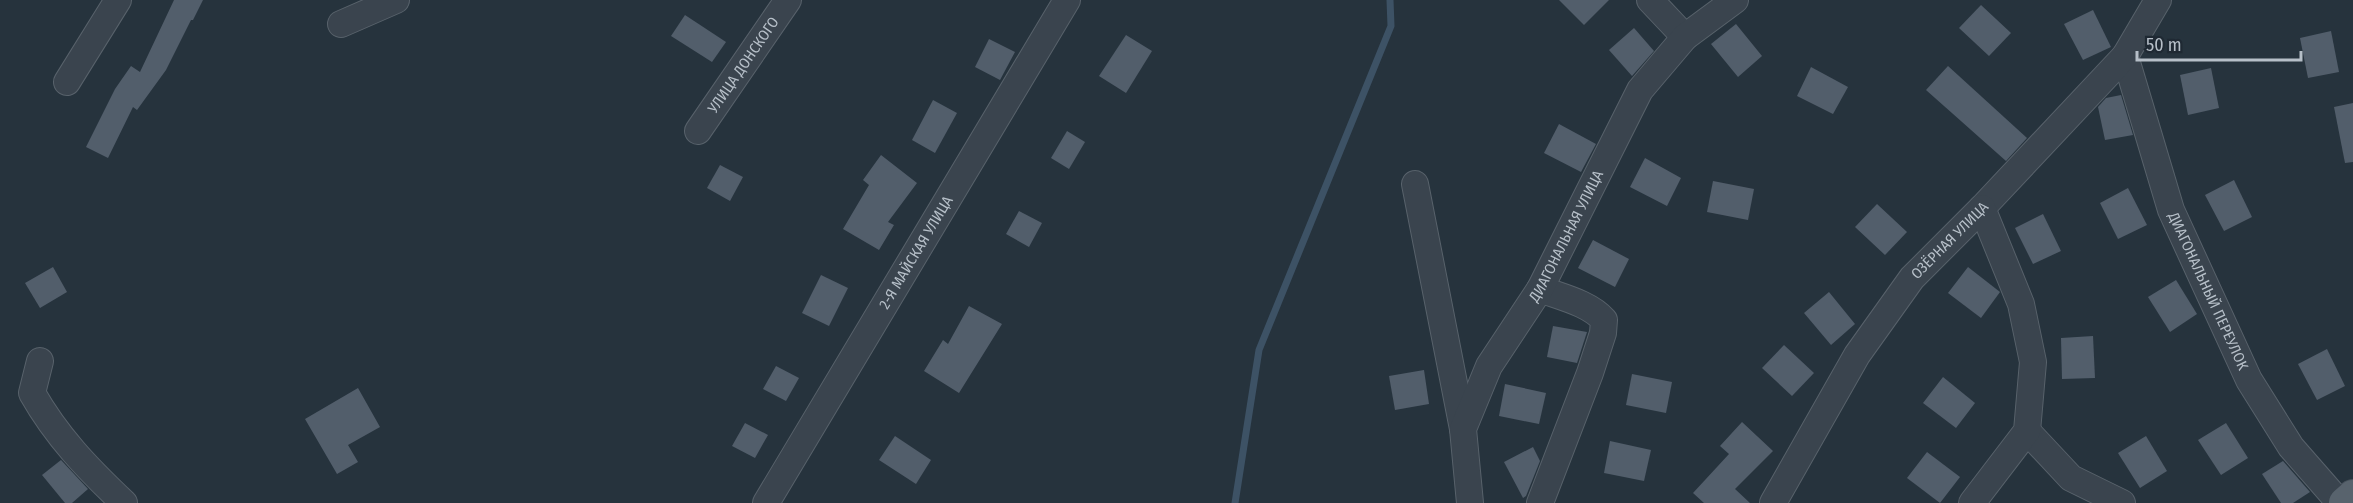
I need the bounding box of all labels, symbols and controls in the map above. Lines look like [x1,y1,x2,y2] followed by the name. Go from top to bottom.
[703,14,783,117] street label: УЛИЦА ДОНСКОГО
[2137,24,2300,62] scale bar
[2146,34,2182,56] text: 50 m
[1525,167,1607,306] street label: ДИАГОНАЛЬНАЯ УЛИЦА
[875,193,957,312] street label: 2-Я МАЙСКАЯ УЛИЦА
[1907,198,1992,283] street label: ОЗЁРНАЯ УЛИЦА
[2164,209,2252,373] street label: ДИАГОНАЛЬНЫЙ ПЕРЕУЛОК

